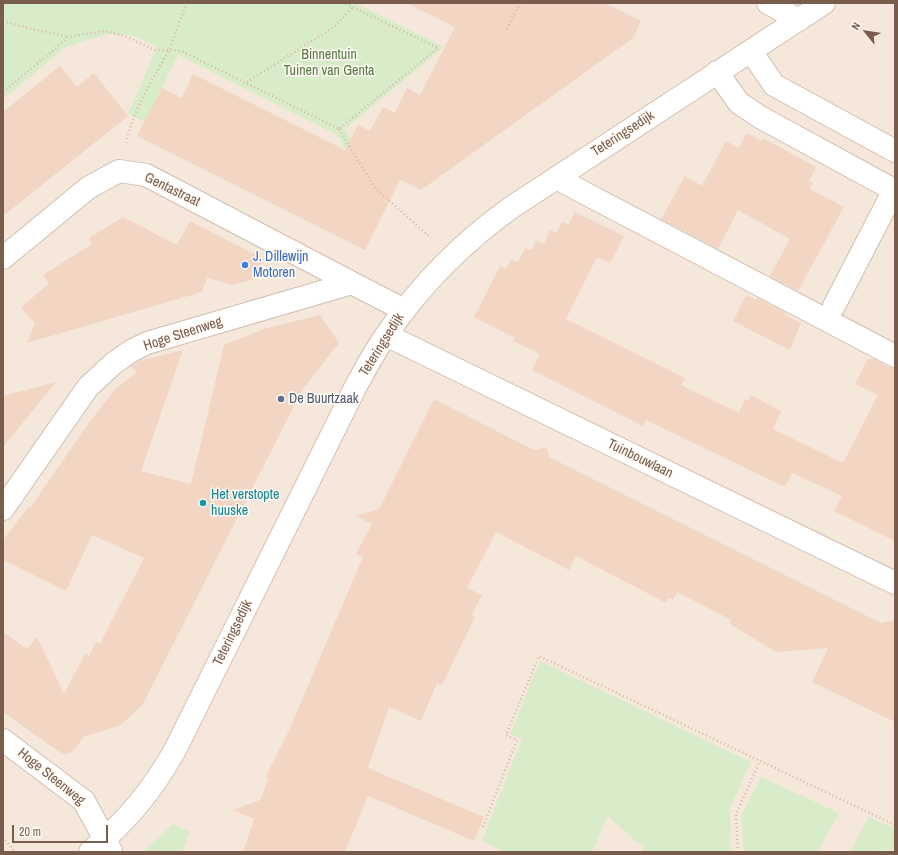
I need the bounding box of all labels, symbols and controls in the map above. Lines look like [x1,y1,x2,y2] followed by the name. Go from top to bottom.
[846,12,886,52] north arrow
[848,20,863,32] text: N
[284,47,374,80] park label: Binnentuin Tuinen van Genta
[588,107,658,161] street label: Teteringsedijk
[141,169,203,211] street label: Gentastraat
[253,249,308,282] place label: J. Dillewijn Motoren
[240,260,250,270] marker: J. Dillewijn Motoren
[356,310,408,380] street label: Teteringsedijk
[142,313,224,355] street label: Hoge Steenweg
[289,391,359,407] place label: De Buurtzaak
[276,394,286,404] marker: De Buurtzaak
[604,436,676,482] street label: Tuinbouwlaan
[211,487,279,520] place label: Het verstopte huuske
[198,498,208,508] marker: Het verstopte huuske
[210,597,256,669] street label: Teteringsedijk
[14,745,88,809] street label: Hoge Steenweg
[14,817,110,843] scale bar
[19,824,41,840] text: 20 m

